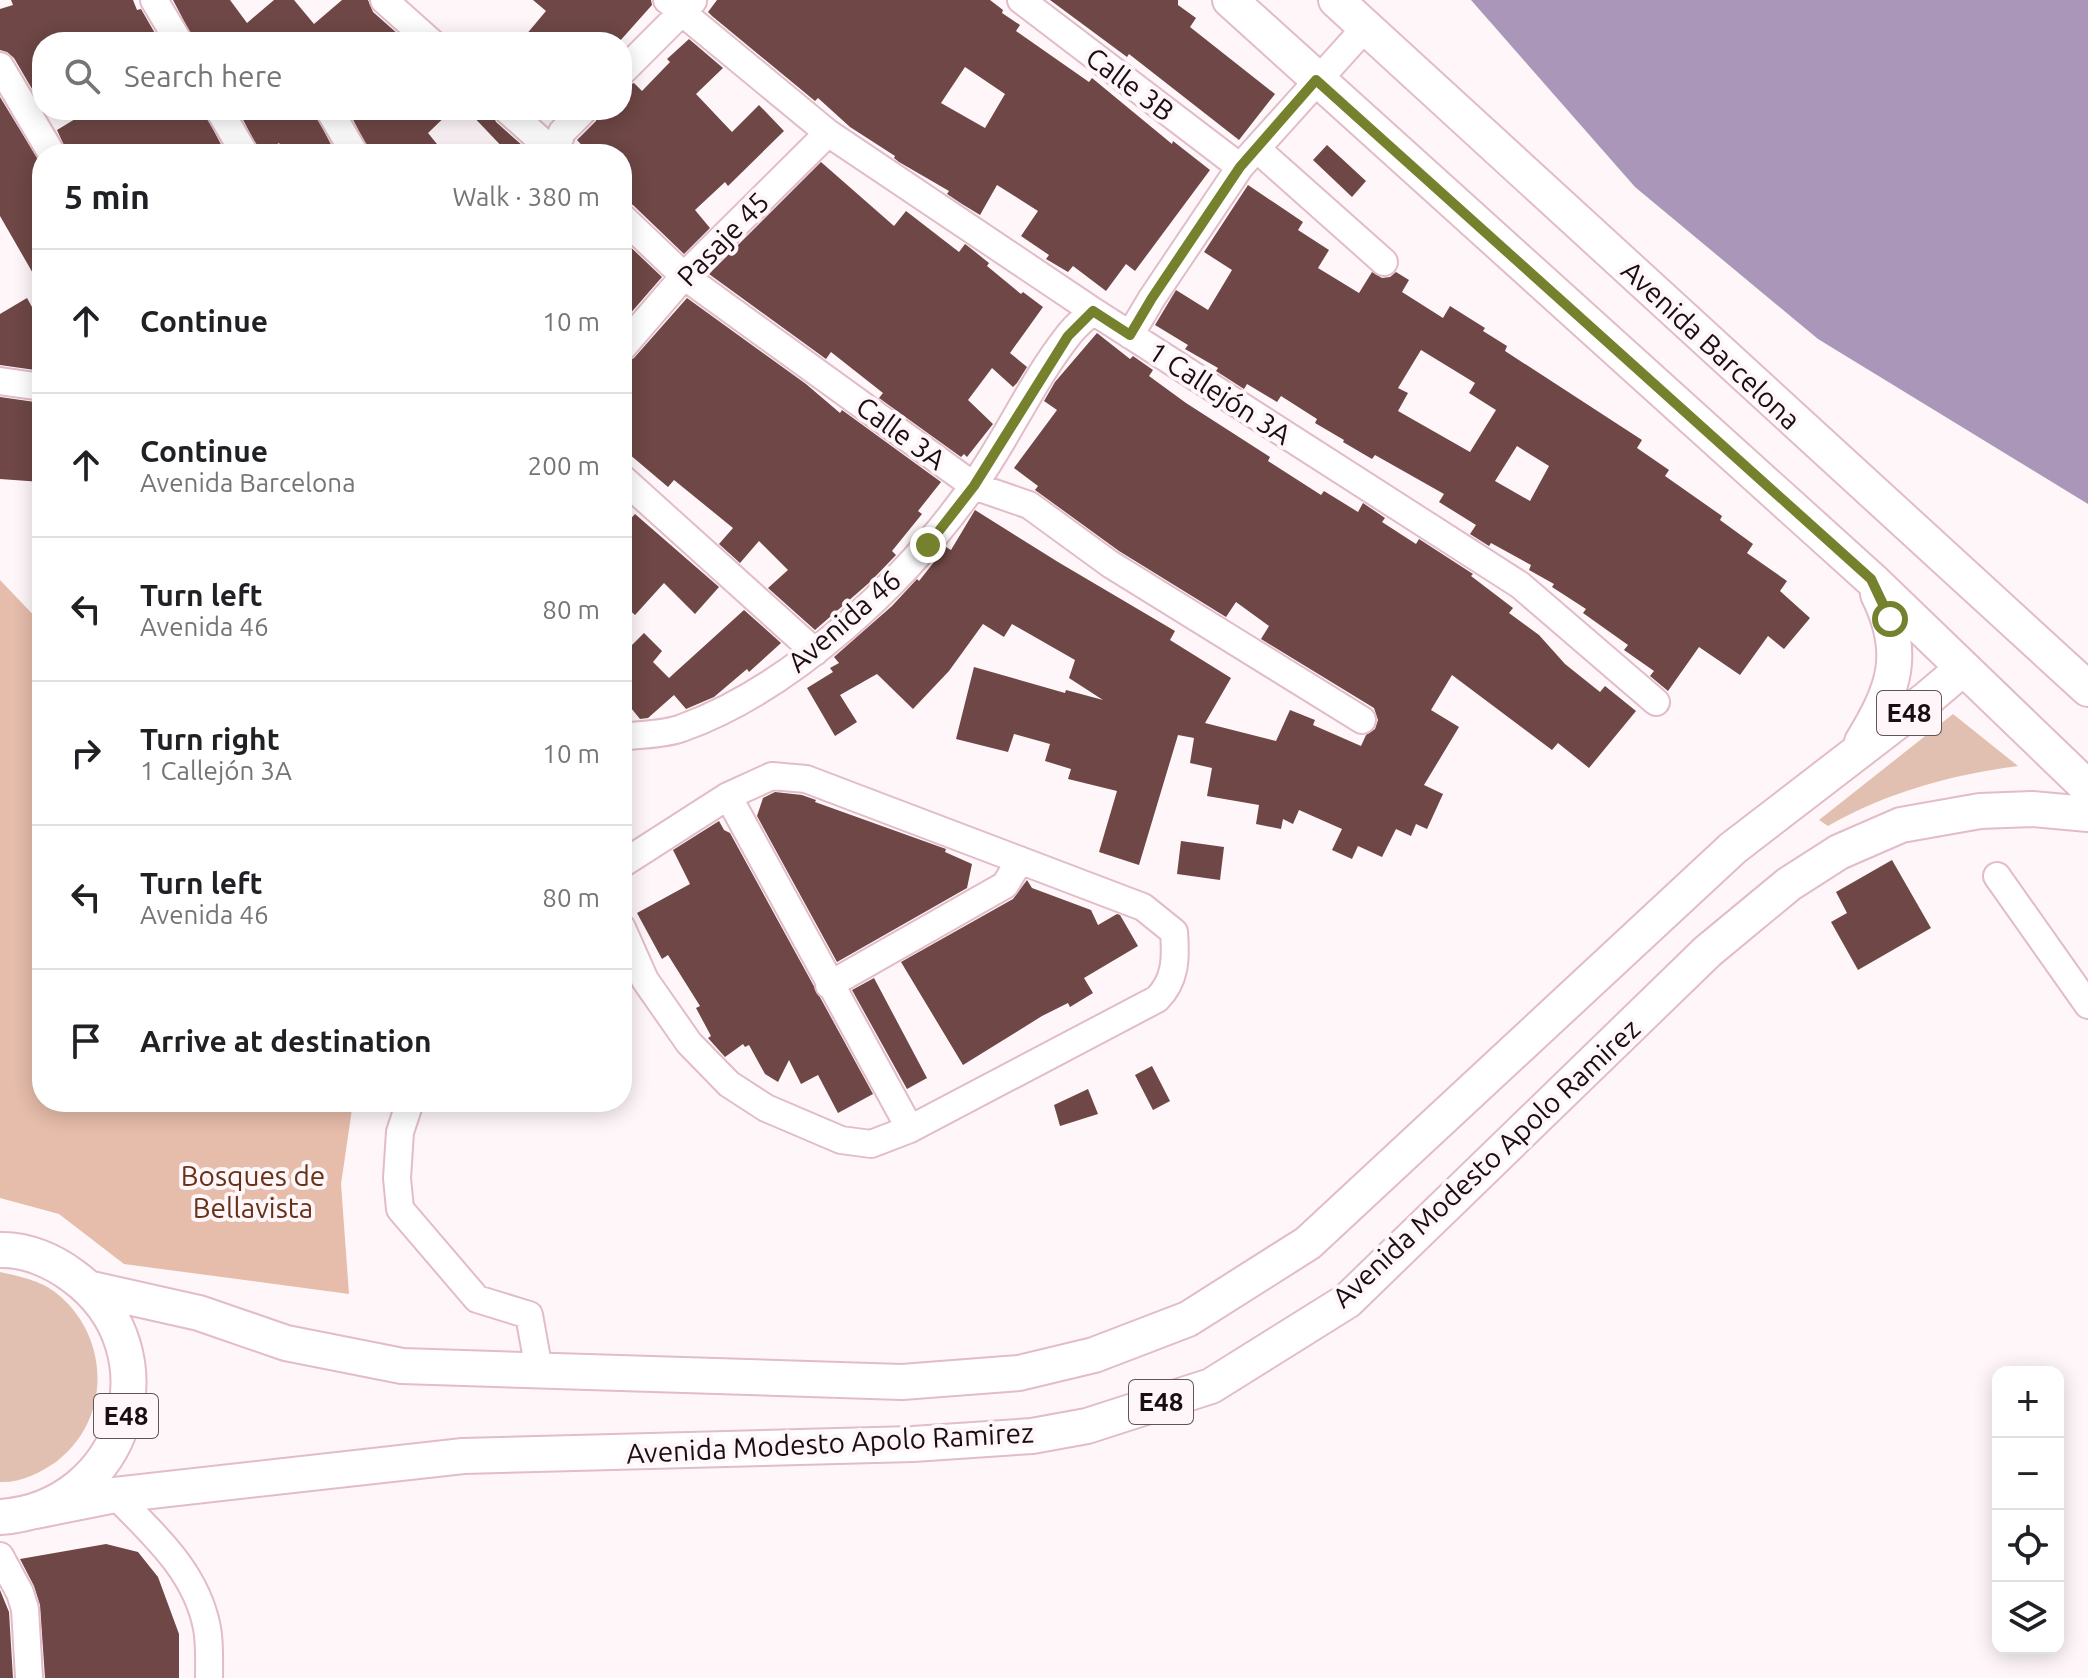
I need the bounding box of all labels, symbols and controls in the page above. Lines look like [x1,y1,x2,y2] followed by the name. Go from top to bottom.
[32,32,632,120] search box
[1080,41,1180,127] street label: Calle 3B
[60,54,104,98] icon: search
[124,59,283,93] text: Search here
[64,177,150,215] text: 5 min
[452,182,600,211] text: Walk · 380 m
[671,186,775,292] street label: Pasaje 45
[1616,254,1807,435] street label: Avenida Barcelona
[64,299,108,343] icon: ahead
[140,304,268,338] text: Continue
[542,307,600,336] text: 10 m
[1143,335,1297,450] street label: 1 Callejón 3A
[851,390,952,475] street label: Calle 3A
[140,434,268,468] text: Continue
[64,443,108,487] icon: ahead
[528,451,600,480] text: 200 m
[140,468,356,497] text: Avenida Barcelona
[910,527,946,563] route end
[781,564,906,678] street label: Avenida 46
[140,578,262,612] text: Turn left
[64,587,108,631] icon: left
[542,595,600,624] text: 80 m
[1872,601,1908,637] route start
[140,612,269,641] text: Avenida 46
[1877,691,1941,735] road number: E48
[140,722,280,756] text: Turn right
[64,731,108,775] icon: right
[542,739,600,768] text: 10 m
[140,756,292,785] text: 1 Callejón 3A
[140,866,262,900] text: Turn left
[64,875,108,919] icon: left
[542,883,600,912] text: 80 m
[140,900,269,929] text: Avenida 46
[1326,1012,1645,1313] street label: Avenida Modesto Apolo Ramirez
[64,1019,108,1063] icon: arrive
[140,1024,432,1058] text: Arrive at destination
[181,1160,325,1223] park label: Bosques de Bellavista
[1992,1366,2064,1654] map controls
[1992,1366,2064,1438] button: +
[1129,1380,1193,1424] road number: E48
[94,1394,158,1438] road number: E48
[625,1416,1035,1469] street label: Avenida Modesto Apolo Ramirez
[1992,1438,2064,1510] button: −
[1992,1510,2064,1582] button: locate
[1992,1582,2064,1654] button: layers

